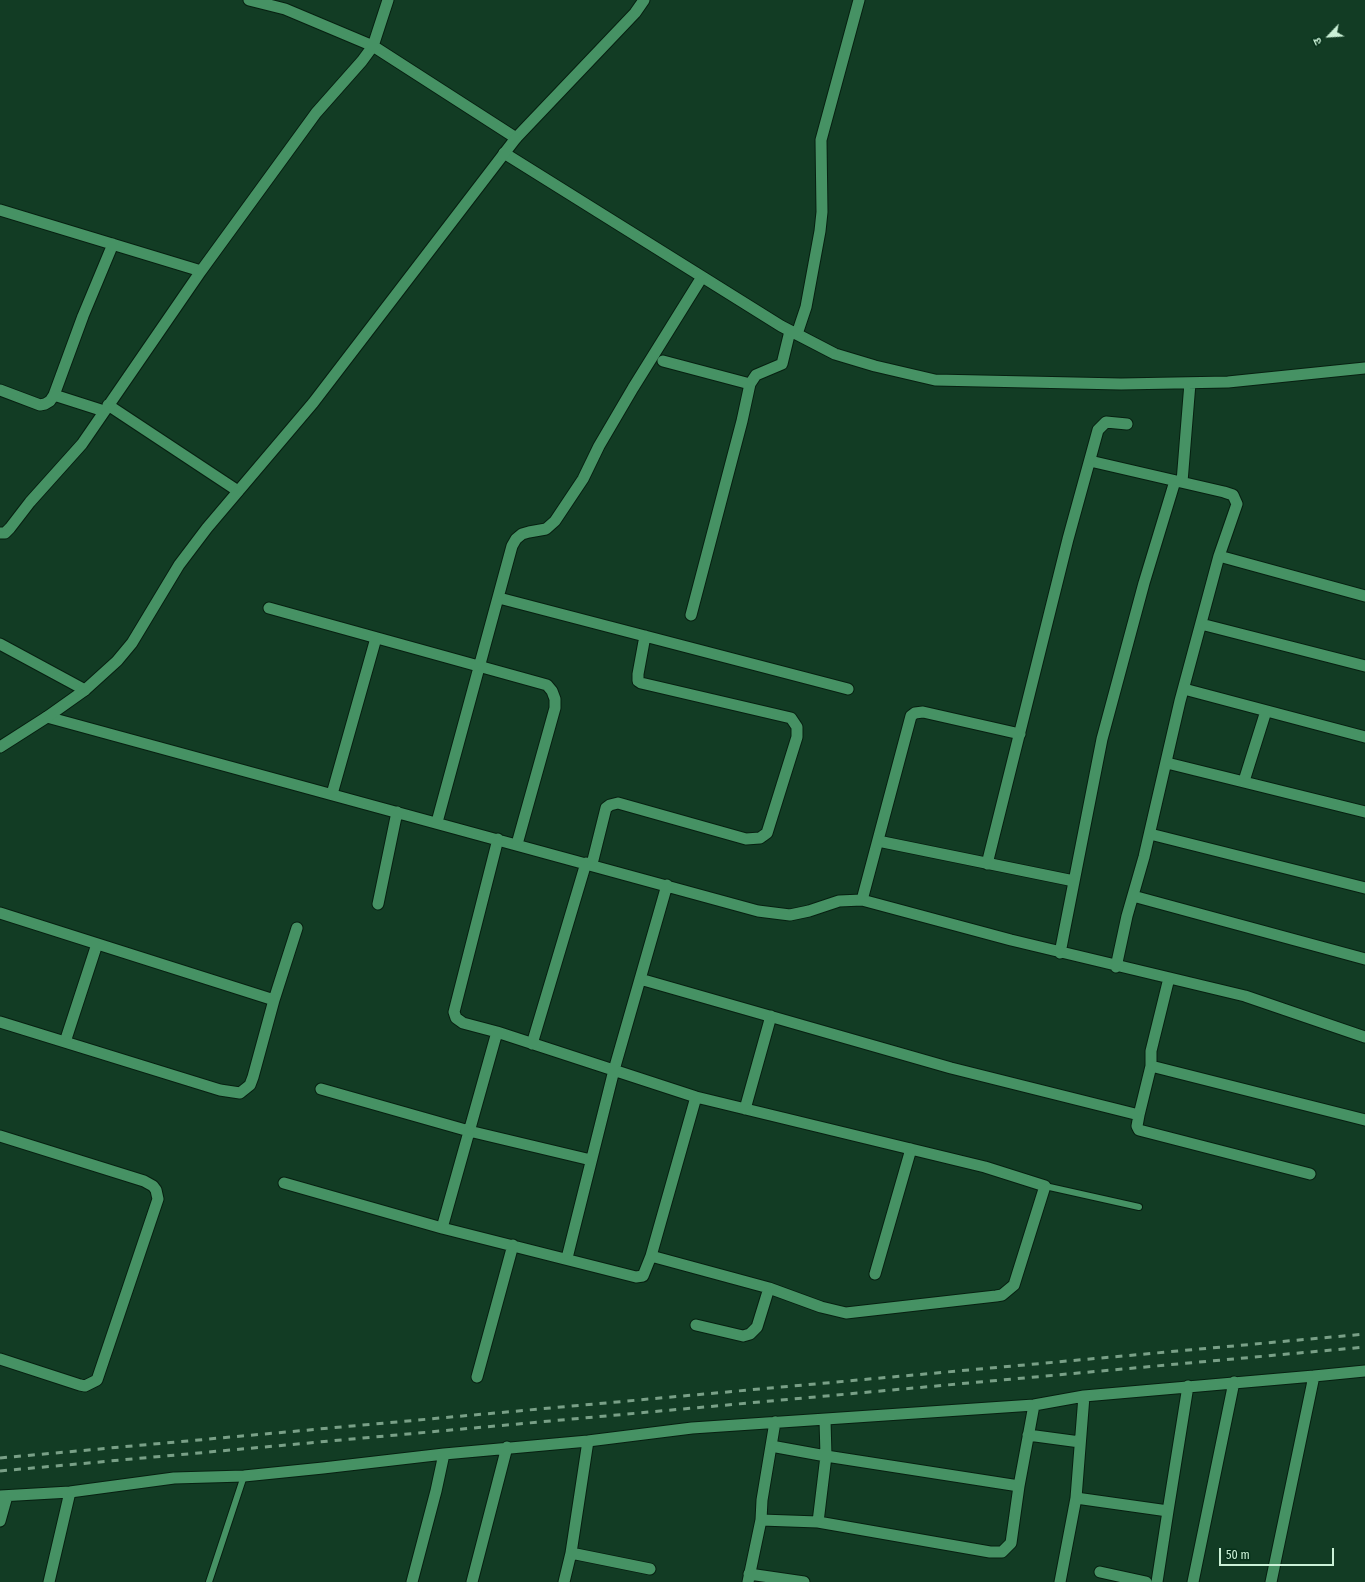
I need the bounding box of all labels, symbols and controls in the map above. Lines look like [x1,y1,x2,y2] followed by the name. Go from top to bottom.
[1309,16,1349,56] north arrow
[1310,36,1325,47] text: उ
[1221,1540,1336,1566] scale bar
[1226,1548,1250,1562] text: 50 m

